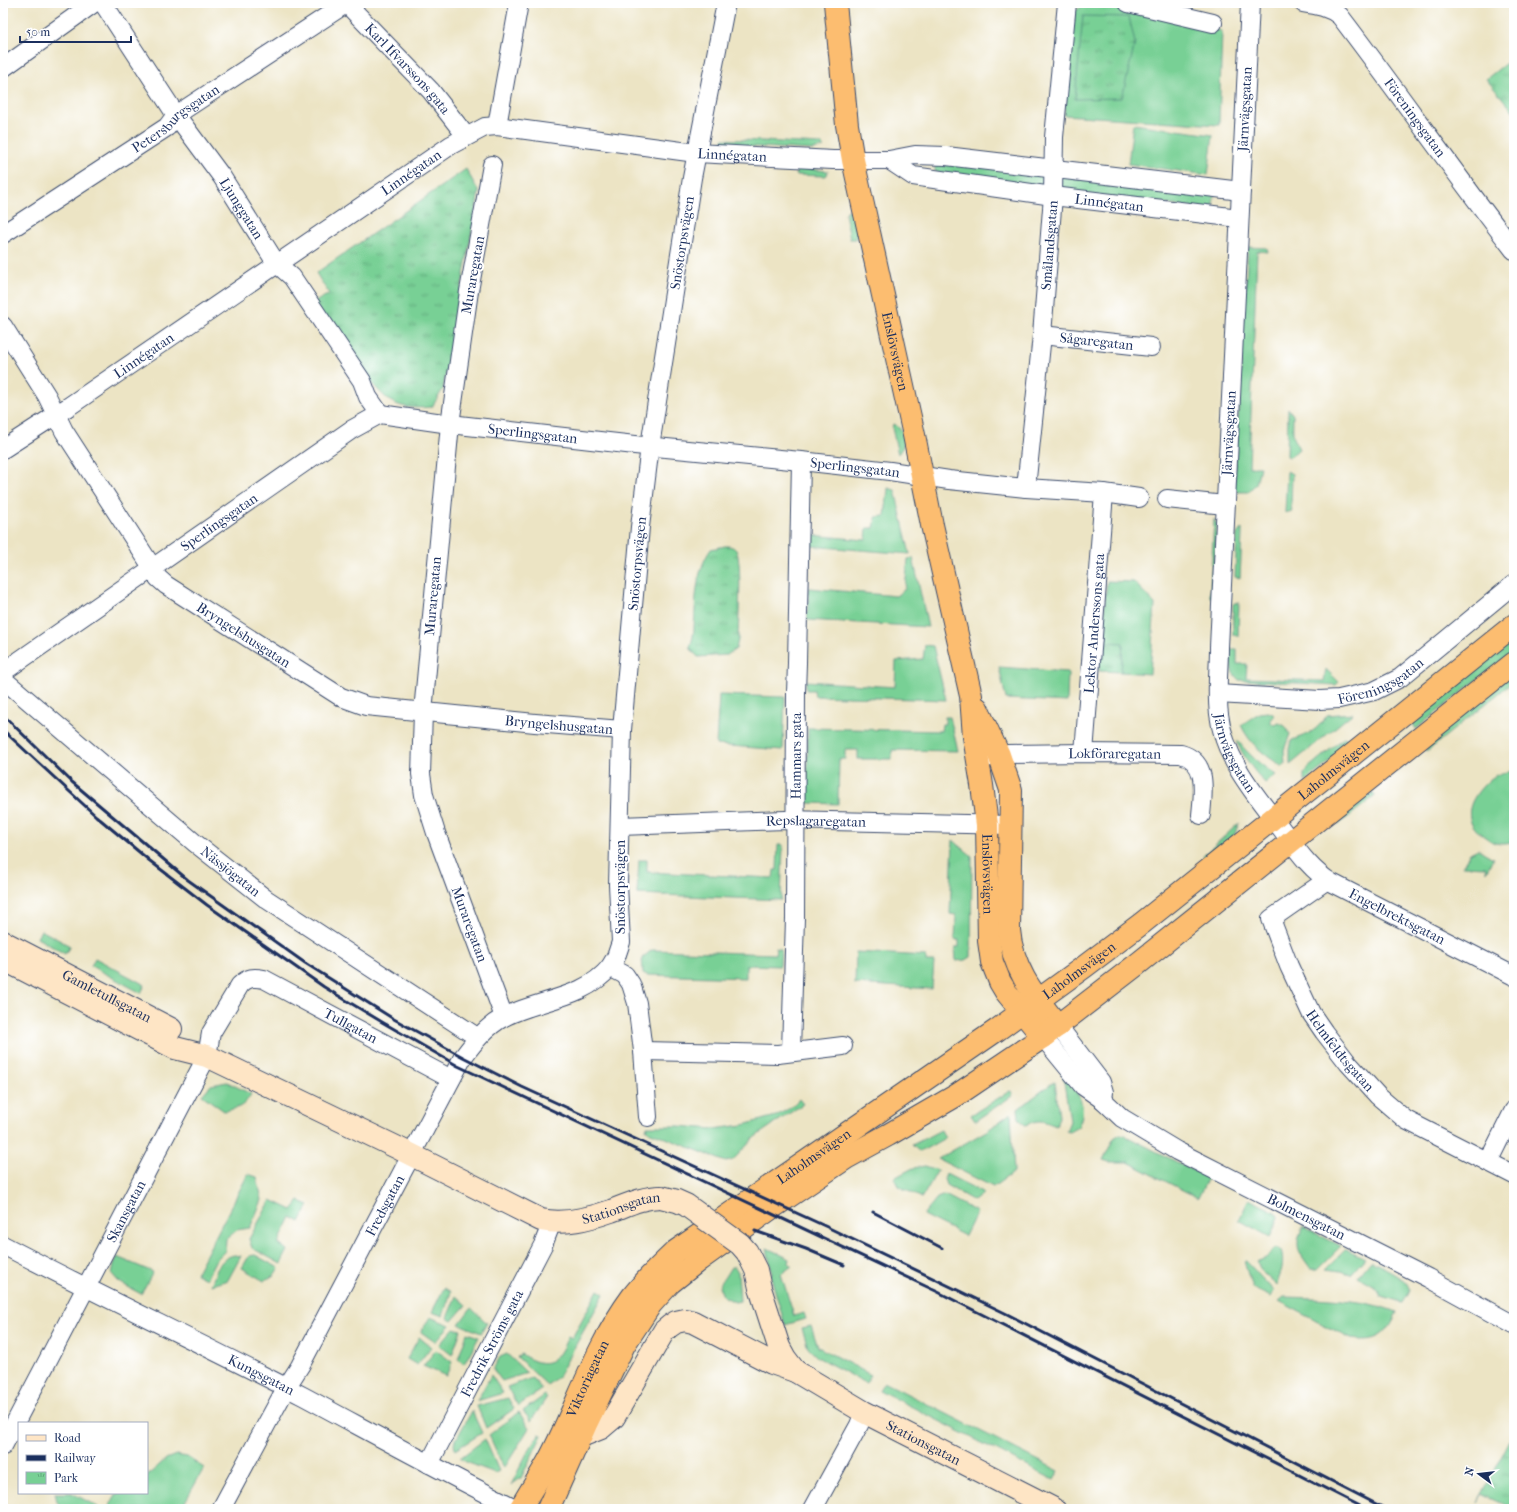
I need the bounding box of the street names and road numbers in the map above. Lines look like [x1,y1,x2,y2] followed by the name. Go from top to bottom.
[361,19,454,118] street label: Karl Ifvarssons gata
[1234,66,1256,153] street label: Järnvägsgatan
[1381,74,1450,160] street label: Föreningsgatan
[128,81,222,156] street label: Petersburgsgatan
[697,145,767,165] street label: Linnégatan
[378,146,444,199] street label: Linnégatan
[216,175,267,242] street label: Ljunggatan
[1074,190,1145,215] street label: Linnégatan
[666,195,698,291] street label: Snöstorpsvägen
[1037,199,1061,291] street label: Smålandsgatan
[458,234,488,316] street label: Muraregatan
[878,310,912,392] street label: Enslövsvägen
[110,329,177,382] street label: Linnégatan
[1059,329,1134,354] street label: Sågaregatan
[1218,390,1240,477] street label: Järnvägsgatan
[487,420,578,447] street label: Sperlingsgatan
[809,454,901,481] street label: Sperlingsgatan
[177,489,261,555] street label: Sperlingsgatan
[624,515,650,611] street label: Snöstorpsvägen
[1080,552,1108,694] street label: Lektor Anderssons gata
[421,556,445,636] street label: Muraregatan
[193,598,294,671] street label: Bryngelshusgatan
[1336,654,1427,708] street label: Föreningsgatan
[504,712,614,738] street label: Bryngelshusgatan
[787,712,804,800] street label: Hammars gata
[1210,712,1259,796] street label: Järnvägsgatan
[1294,736,1372,804] street label: Laholmsvägen
[1068,744,1161,762] street label: Lokföraregatan
[765,811,866,830] street label: Repslagaregatan
[979,834,997,914] street label: Enslövsvägen
[612,840,629,934] street label: Snöstorpsvägen
[197,842,264,900] street label: Nässjögatan
[448,884,491,964] street label: Muraregatan
[1346,885,1448,948] street label: Engelbrektsgatan
[1039,938,1119,1003] street label: Laholmsvägen
[59,966,154,1026] street label: Gamletullsgatan
[321,1004,380,1047] street label: Tullgatan
[1303,1006,1378,1095] street label: Helmfeldtsgatan
[773,1125,854,1188] street label: Laholmsvägen
[362,1172,408,1239] street label: Fredsgatan
[103,1177,149,1245] street label: Skansgatan
[580,1188,661,1228] street label: Stationsgatan
[1264,1190,1348,1243] street label: Bolmensgatan
[457,1286,527,1400] street label: Fredrik Ströms gata
[562,1337,612,1420] street label: Viktoriagatan
[225,1351,297,1399] street label: Kungsgatan
[883,1416,964,1469] street label: Stationsgatan

